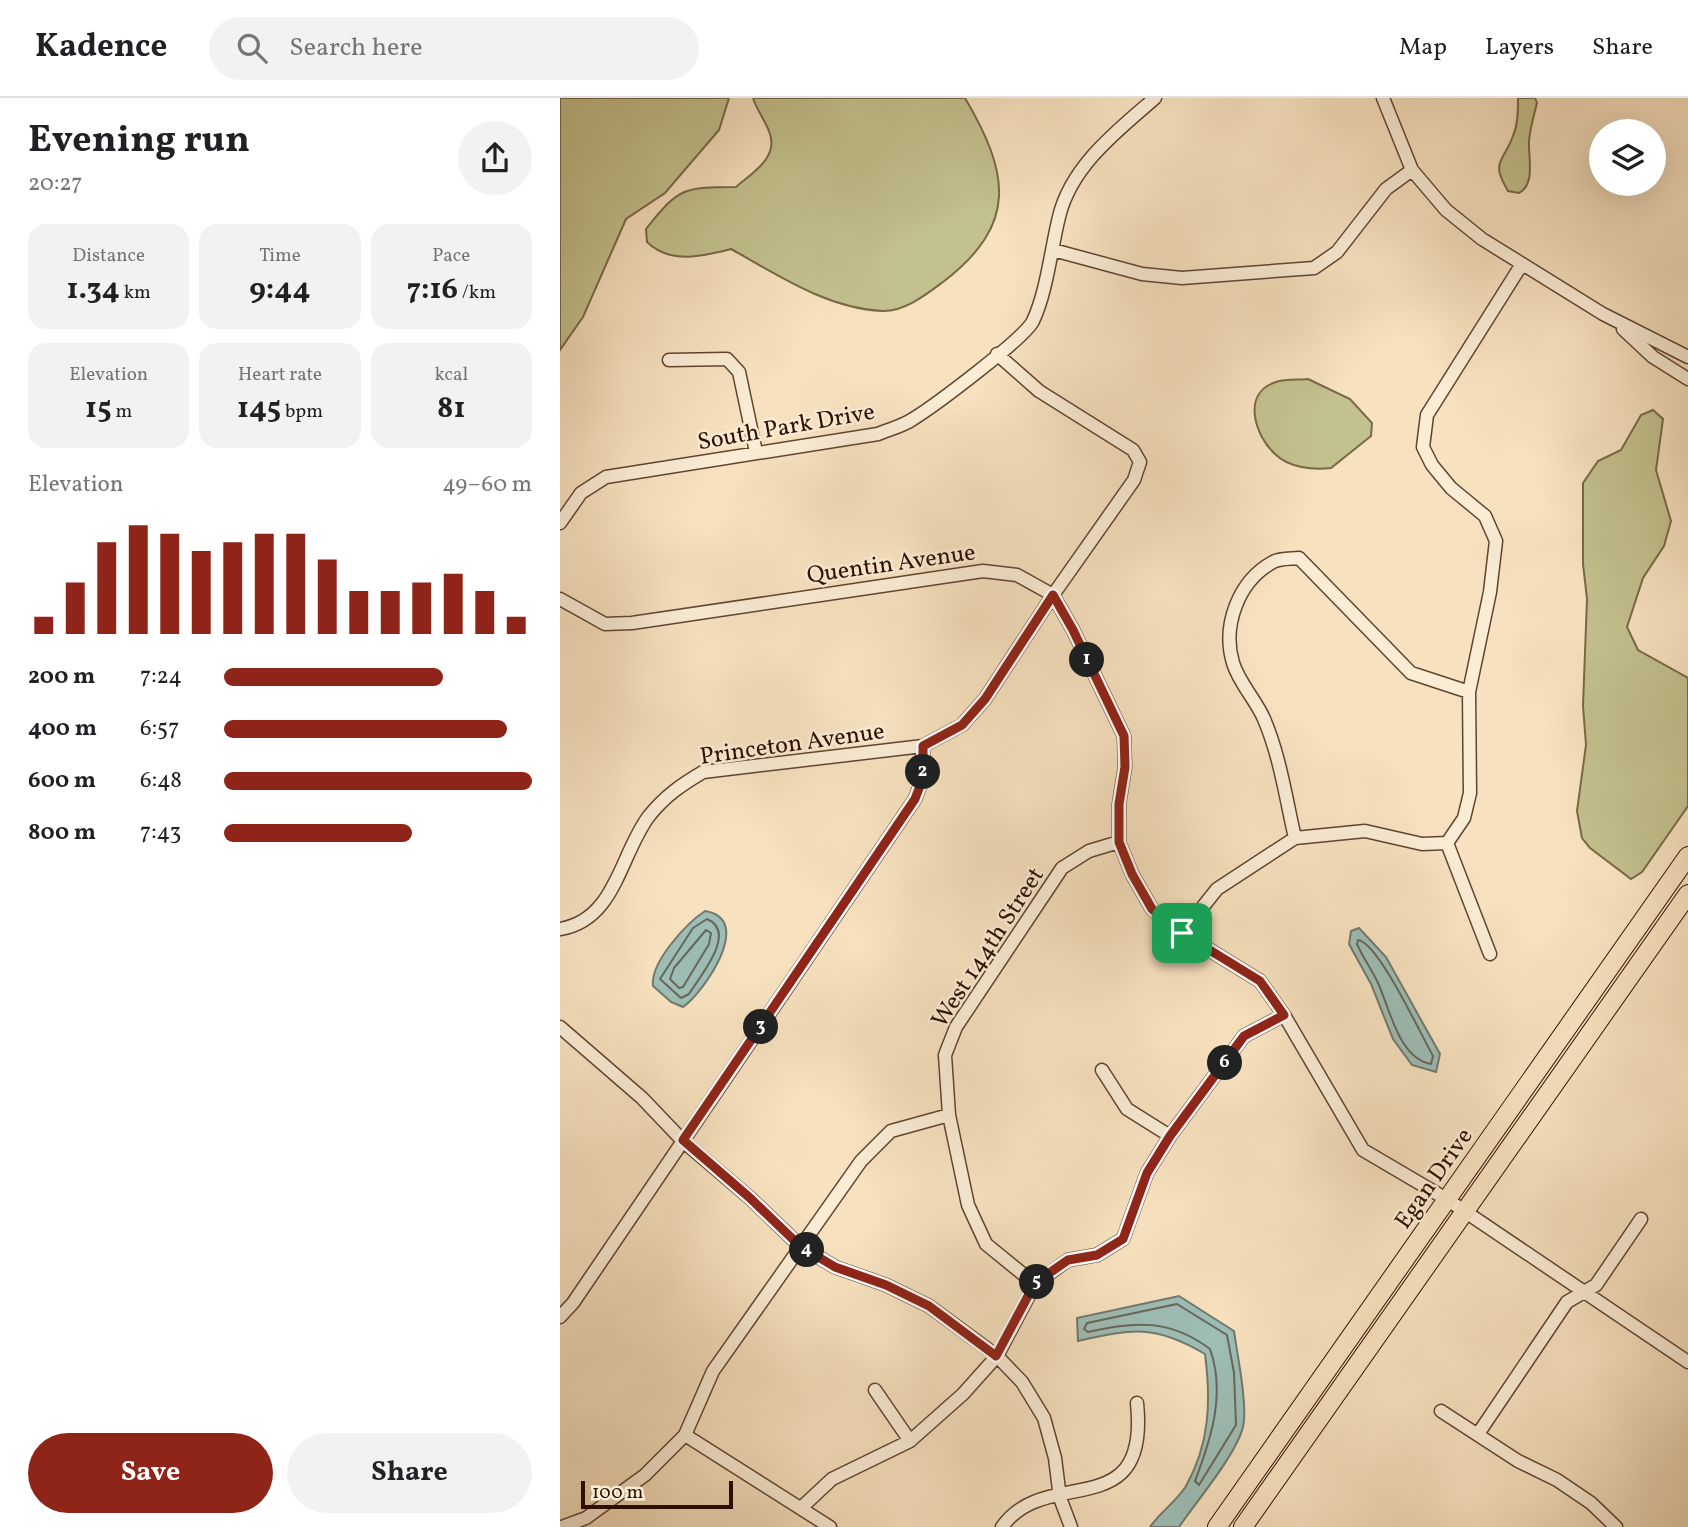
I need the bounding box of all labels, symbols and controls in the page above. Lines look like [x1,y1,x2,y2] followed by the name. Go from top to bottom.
[209,17,699,80] search box
[35,25,167,71] text: Kadence
[233,29,271,67] icon: search
[289,30,423,66] text: Search here
[1399,31,1447,65] text: Map
[1485,31,1554,65] text: Layers
[1592,31,1653,65] text: Share
[28,115,250,168] text: Evening run
[1589,119,1666,196] map controls
[1589,119,1666,196] button: layers
[458,121,532,195] button: share
[28,168,82,200] text: 20:27
[72,243,145,269] text: Distance
[259,243,301,269] text: Time
[432,243,470,269] text: Pace
[66,269,120,311] text: 1.34
[249,269,311,311] text: 9:44
[407,269,458,311] text: 7:16
[120,280,151,306] text: km
[458,280,496,306] text: /km
[69,362,148,388] text: Elevation
[238,362,322,388] text: Heart rate
[434,362,468,388] text: kcal
[85,388,112,430] text: 15
[237,388,281,430] text: 145
[437,388,466,430] text: 81
[695,396,878,460] street label: South Park Drive
[112,399,132,425] text: m
[281,399,323,425] text: bpm
[28,469,124,501] text: Elevation
[442,469,532,501] text: 49–60 m
[805,536,978,594] street label: Quentin Avenue
[1070,642,1104,678] pin: 1
[1083,646,1090,672] text: 1
[28,661,95,693] text: 200 m
[140,661,182,693] text: 7:24
[28,713,97,745] text: 400 m
[140,713,179,745] text: 6:57
[698,715,887,775] street label: Princeton Avenue
[906,754,940,790] pin: 2
[918,758,927,784] text: 2
[28,765,96,797] text: 600 m
[140,765,182,797] text: 6:48
[28,817,96,849] text: 800 m
[140,817,181,849] text: 7:43
[924,861,1053,1035] street label: West 144th Street
[1152,903,1212,963] pin
[1163,914,1201,952] icon: arrive
[744,1010,778,1044] pin: 3
[756,1013,765,1039] text: 3
[1208,1046,1242,1080] pin: 6
[1219,1049,1230,1075] text: 6
[1387,1122,1482,1237] street label: Egan Drive
[790,1232,824,1268] pin: 4
[801,1236,812,1262] text: 4
[1020,1264,1054,1300] pin: 5
[1032,1268,1041,1294] text: 5
[28,1433,273,1513] button: Save
[287,1433,532,1513] button: Share
[581,1478,733,1510] scale bar
[592,1480,643,1506] text: 100 m

